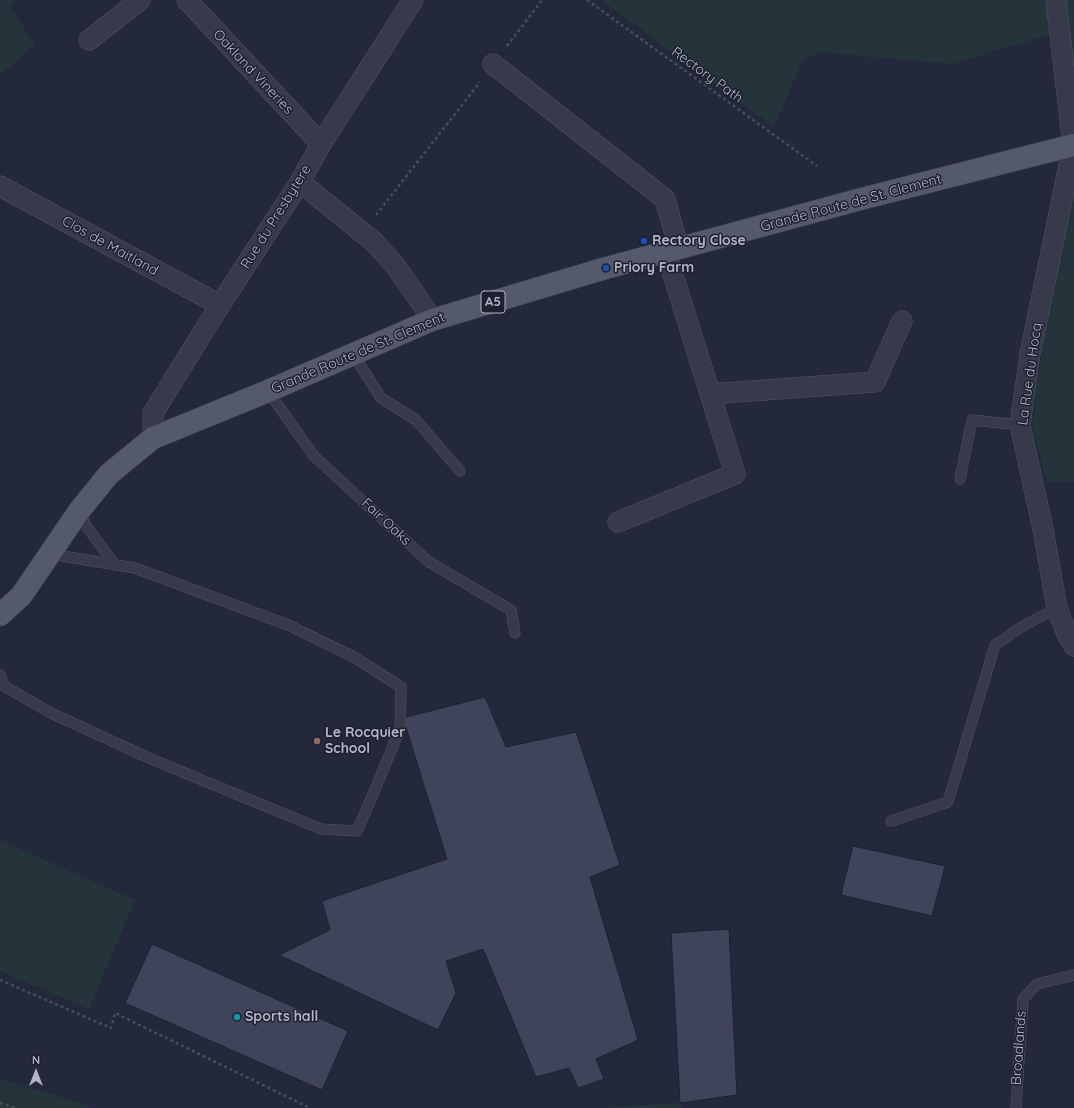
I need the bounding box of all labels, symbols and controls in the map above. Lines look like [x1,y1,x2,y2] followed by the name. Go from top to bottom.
[209,26,297,118] street label: Oakland Vineries
[668,43,746,107] street label: Rectory Path
[237,162,315,272] street label: Rue du Presbytere
[759,171,943,235] street label: Grande Route de St. Clement
[59,213,161,279] street label: Clos de Maitland
[652,233,746,249] place label: Rectory Close
[639,236,649,246] marker: Rectory Close
[614,260,694,276] place label: Priory Farm
[601,263,611,273] marker: Priory Farm
[481,291,505,313] road number: A5
[269,309,447,397] street label: Grande Route de St. Clement
[1014,322,1046,426] street label: La Rue du Hocq
[358,495,414,549] street label: Fair Oaks
[325,725,405,758] place label: Le Rocquier School
[312,736,322,746] marker: Le Rocquier School
[245,1009,318,1025] place label: Sports hall
[1008,1010,1030,1086] street label: Broadlands
[232,1012,242,1022] marker: Sports hall
[16,1052,56,1092] north arrow
[32,1053,40,1067] text: N

